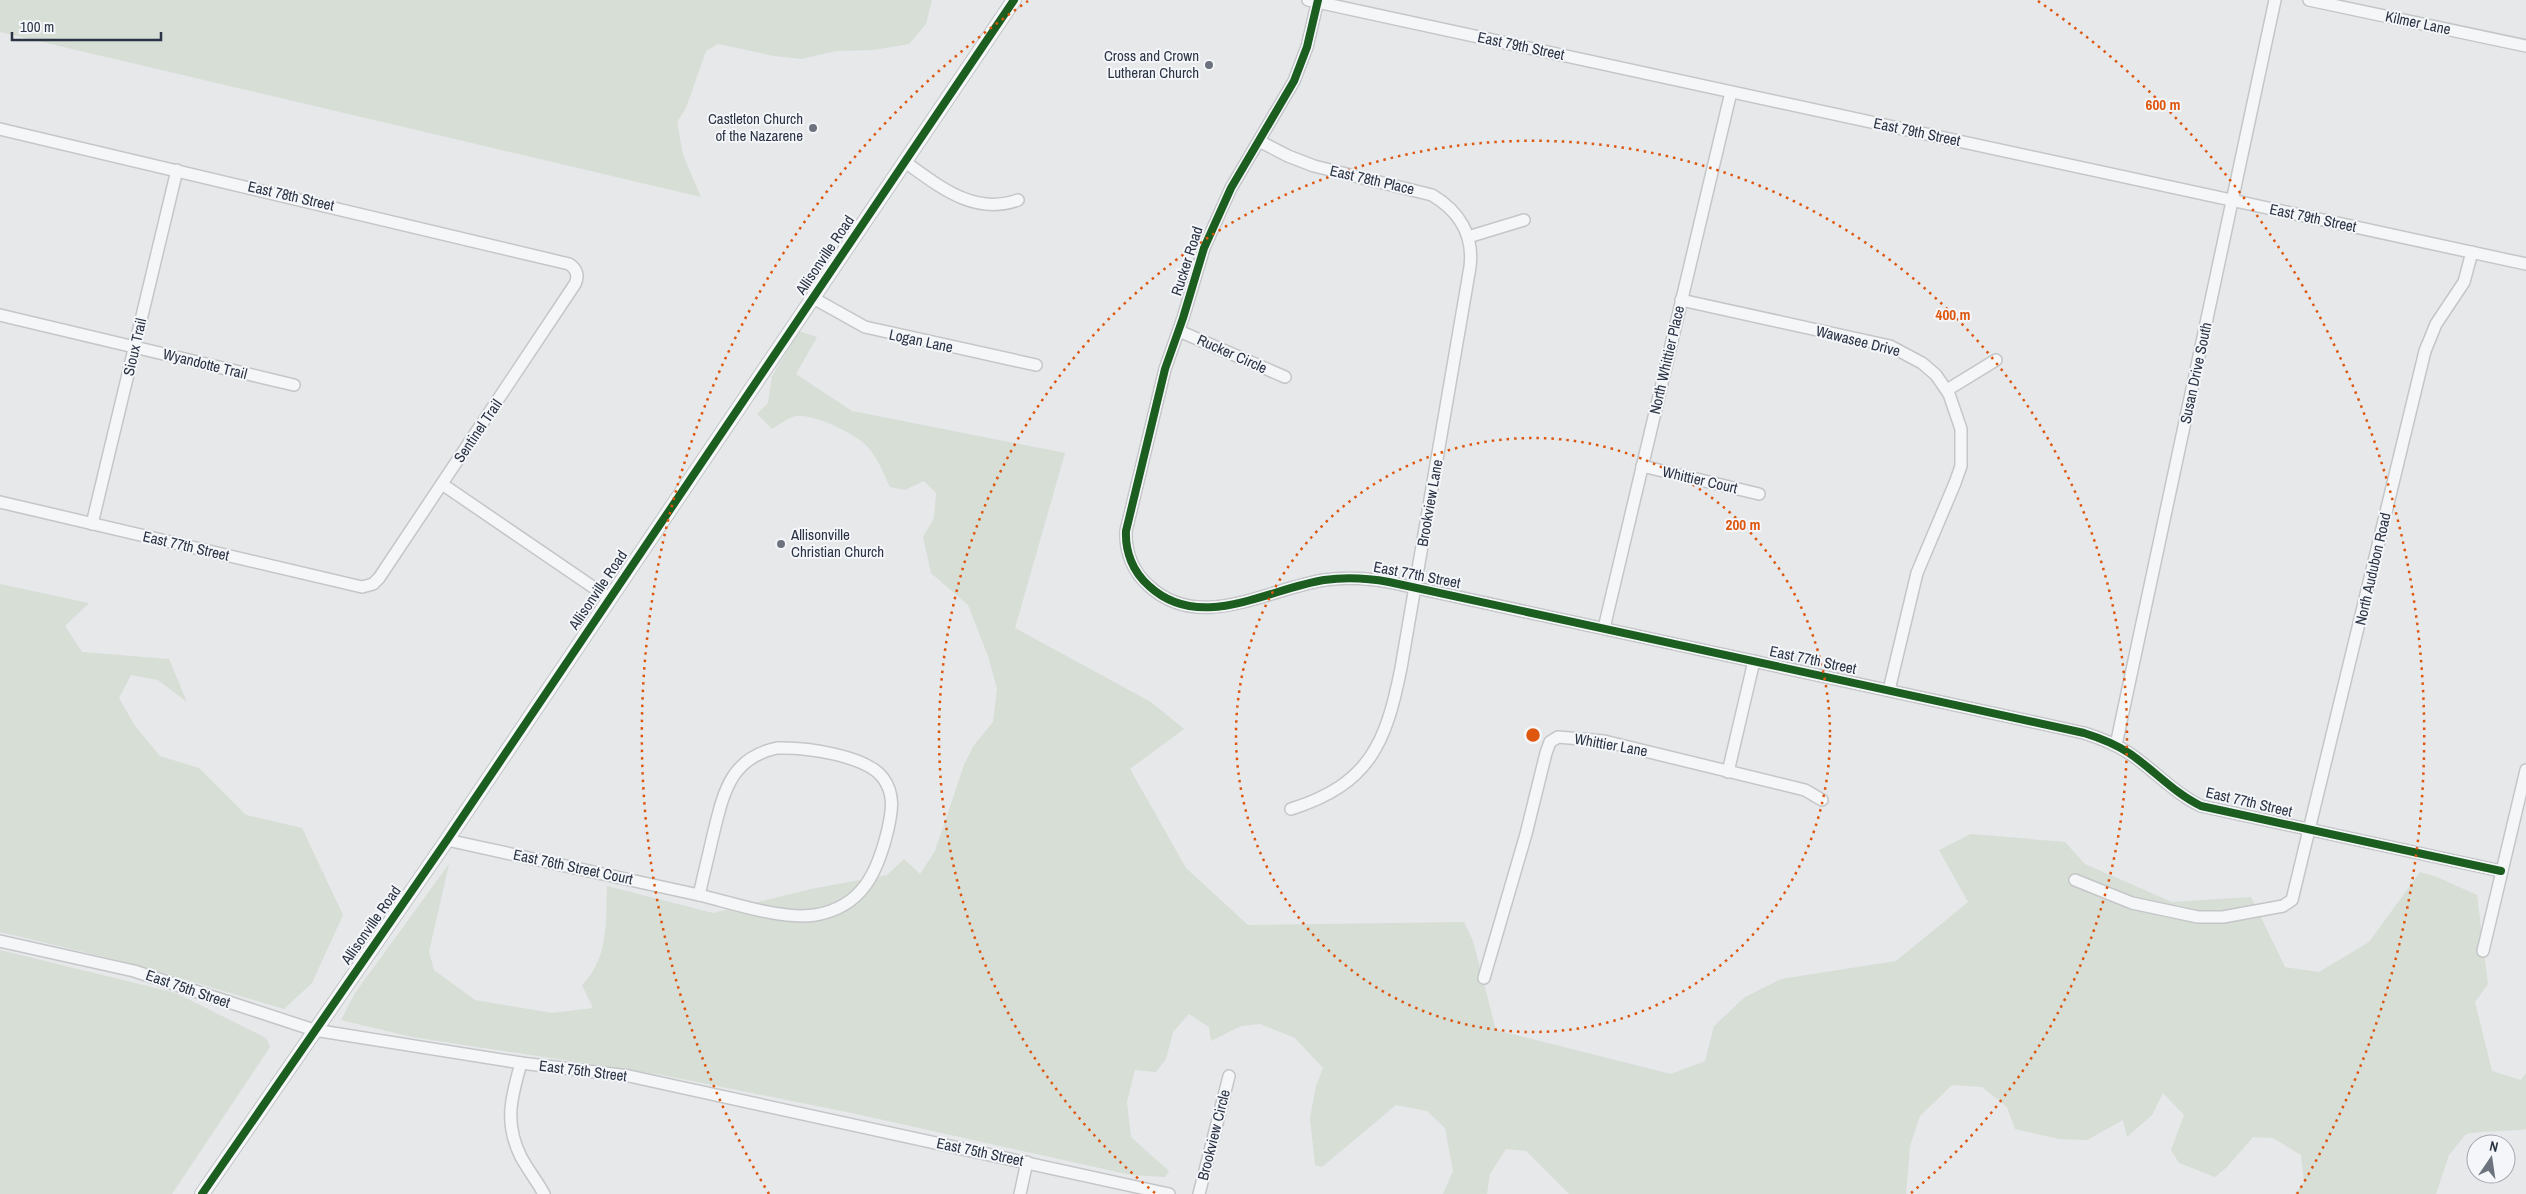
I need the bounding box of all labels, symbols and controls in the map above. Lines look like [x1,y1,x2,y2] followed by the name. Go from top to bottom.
[2383,5,2453,40] street label: Kilmer Lane
[12,10,161,42] scale bar
[20,16,54,37] text: 100 m
[1476,26,1567,65] street label: East 79th Street
[1104,45,1199,83] place label: Cross and Crown Lutheran Church
[1203,59,1215,71] marker: Cross and Crown Lutheran Church
[2146,94,2180,115] text: 600 m
[708,108,803,146] place label: Castleton Church of the Nazarene
[1872,112,1963,151] street label: East 79th Street
[807,122,819,134] marker: Castleton Church of the Nazarene
[1328,160,1417,199] street label: East 78th Place
[246,175,337,216] street label: East 78th Street
[2268,198,2359,237] street label: East 79th Street
[790,211,859,299] street label: Allisonville Road
[1165,223,1208,298] street label: Rucker Road
[1644,303,1689,416] street label: North Whittier Place
[1936,304,1970,325] text: 400 m
[118,316,151,378] street label: Sioux Trail
[1814,320,1903,361] street label: Wawasee Drive
[2175,320,2217,426] street label: Susan Drive South
[887,323,955,358] street label: Logan Lane
[1194,329,1271,378] street label: Rucker Circle
[161,343,249,384] street label: Wyandotte Trail
[449,395,507,467] street label: Sentinel Trail
[1412,458,1448,548] street label: Brookview Lane
[1660,461,1740,498] street label: Whittier Court
[2349,511,2396,627] street label: North Audubon Road
[1726,514,1760,535] text: 200 m
[790,524,884,562] place label: Allisonville Christian Church
[141,525,232,566] street label: East 77th Street
[775,538,787,550] marker: Allisonville Christian Church
[563,546,632,634] street label: Allisonville Road
[1372,556,1463,593] street label: East 77th Street
[1768,640,1859,679] street label: East 77th Street
[1524,726,1542,744] centre of rings
[1573,728,1649,761] street label: Whittier Lane
[2204,781,2295,822] street label: East 77th Street
[511,844,635,890] street label: East 76th Street Court
[335,881,405,969] street label: Allisonville Road
[143,964,234,1013] street label: East 75th Street
[538,1055,629,1086] street label: East 75th Street
[1192,1087,1235,1183] street label: Brookview Circle
[935,1132,1026,1171] street label: East 75th Street
[2466,1134,2516,1184] north arrow
[2488,1137,2500,1156] text: N

